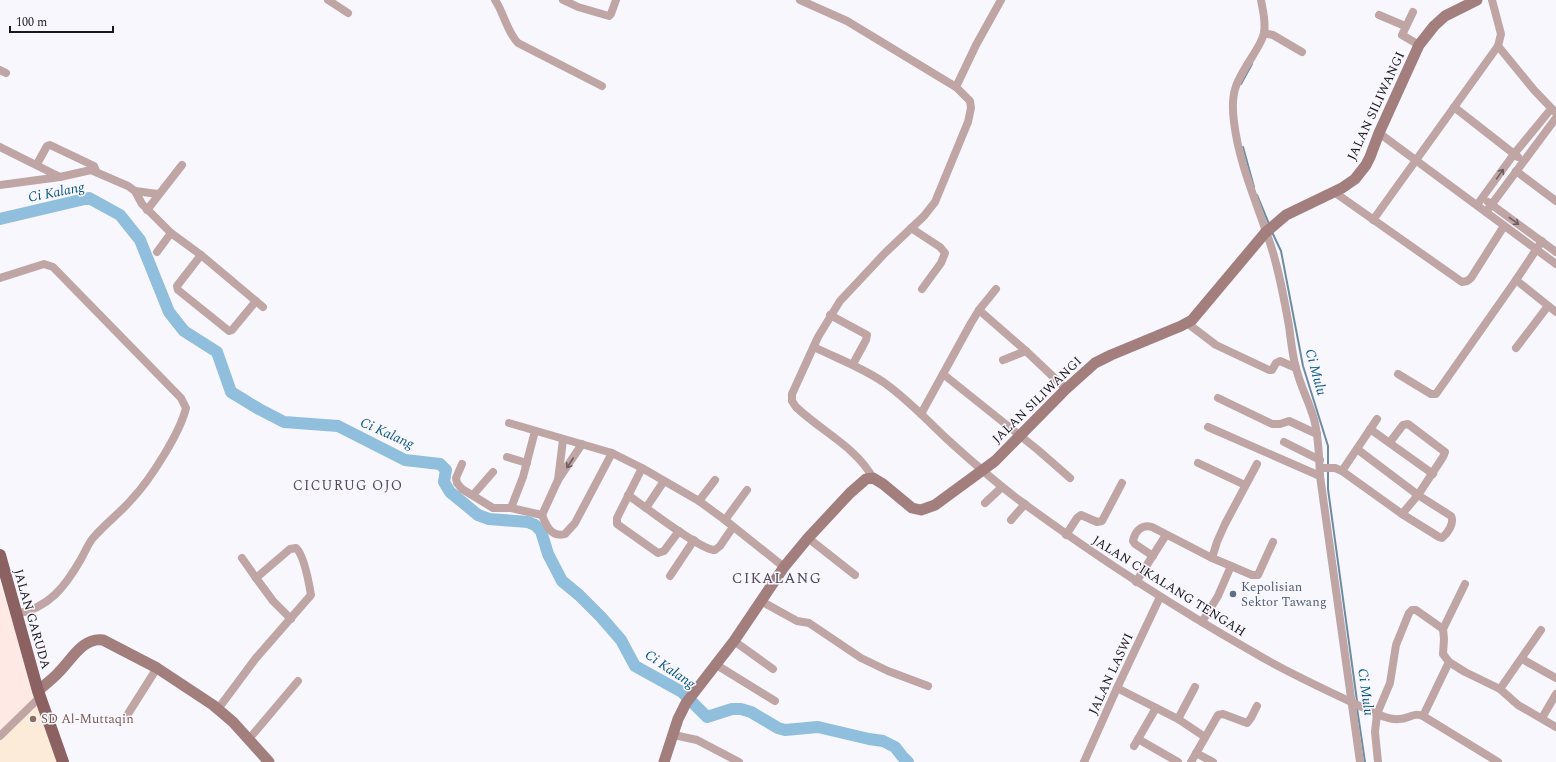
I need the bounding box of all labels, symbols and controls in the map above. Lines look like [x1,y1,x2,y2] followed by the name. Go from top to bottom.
[10,8,113,34] scale bar
[16,13,47,32] text: 100 m
[1342,48,1410,164] street label: JALAN SILIWANGI
[1496,168,1504,179] one-way arrow
[26,176,87,208] water label: Ci Kalang
[1508,217,1519,226] one-way arrow
[1300,346,1332,398] water label: Ci Mulu
[988,352,1086,448] street label: JALAN SILIWANGI
[357,412,418,454] water label: Ci Kalang
[566,457,574,469] one-way arrow
[293,475,403,496] district label: CICURUG OJO
[1088,530,1250,642] street label: JALAN CIKALANG TENGAH
[8,567,56,672] street label: JALAN GARUDA
[732,567,822,590] district label: CIKALANG
[1241,577,1327,612] place label: Kepolisian Sektor Tawang
[1228,589,1238,599] marker: Kepolisian Sektor Tawang
[1083,630,1139,718] street label: JALAN LASWI
[641,644,700,694] water label: Ci Kalang
[1352,667,1380,718] water label: Ci Mulu
[41,709,134,729] place label: SD Al-Muttaqin
[28,714,38,724] marker: SD Al-Muttaqin

